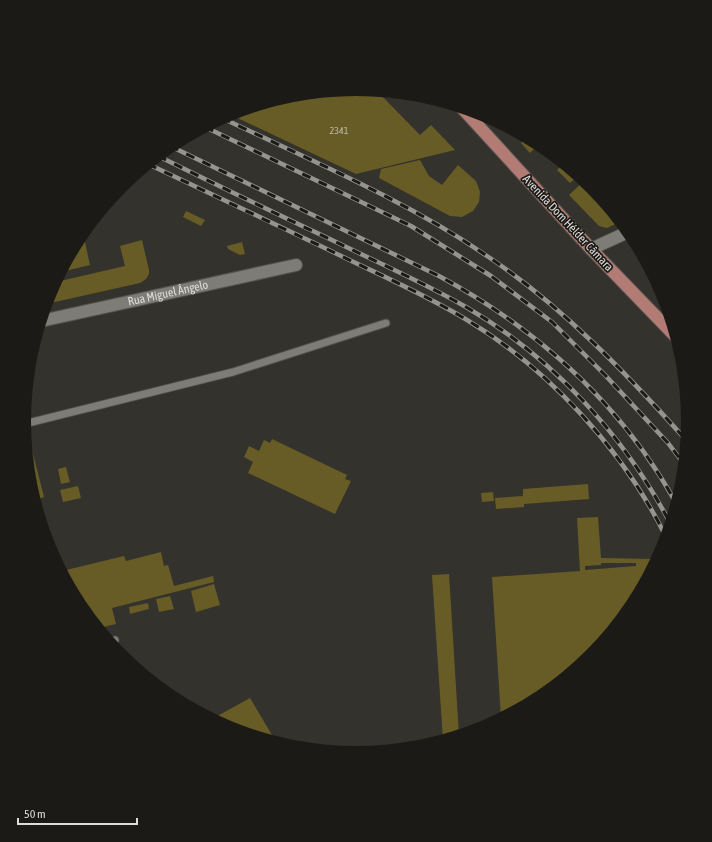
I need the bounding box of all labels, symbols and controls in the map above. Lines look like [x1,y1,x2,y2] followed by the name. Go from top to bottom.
[330,125,349,136] house number: 2341
[520,172,616,274] street label: Avenida Dom Hélder Câmara
[126,277,210,309] street label: Rua Miguel Ângelo
[18,800,137,826] scale bar
[24,807,46,821] text: 50 m

